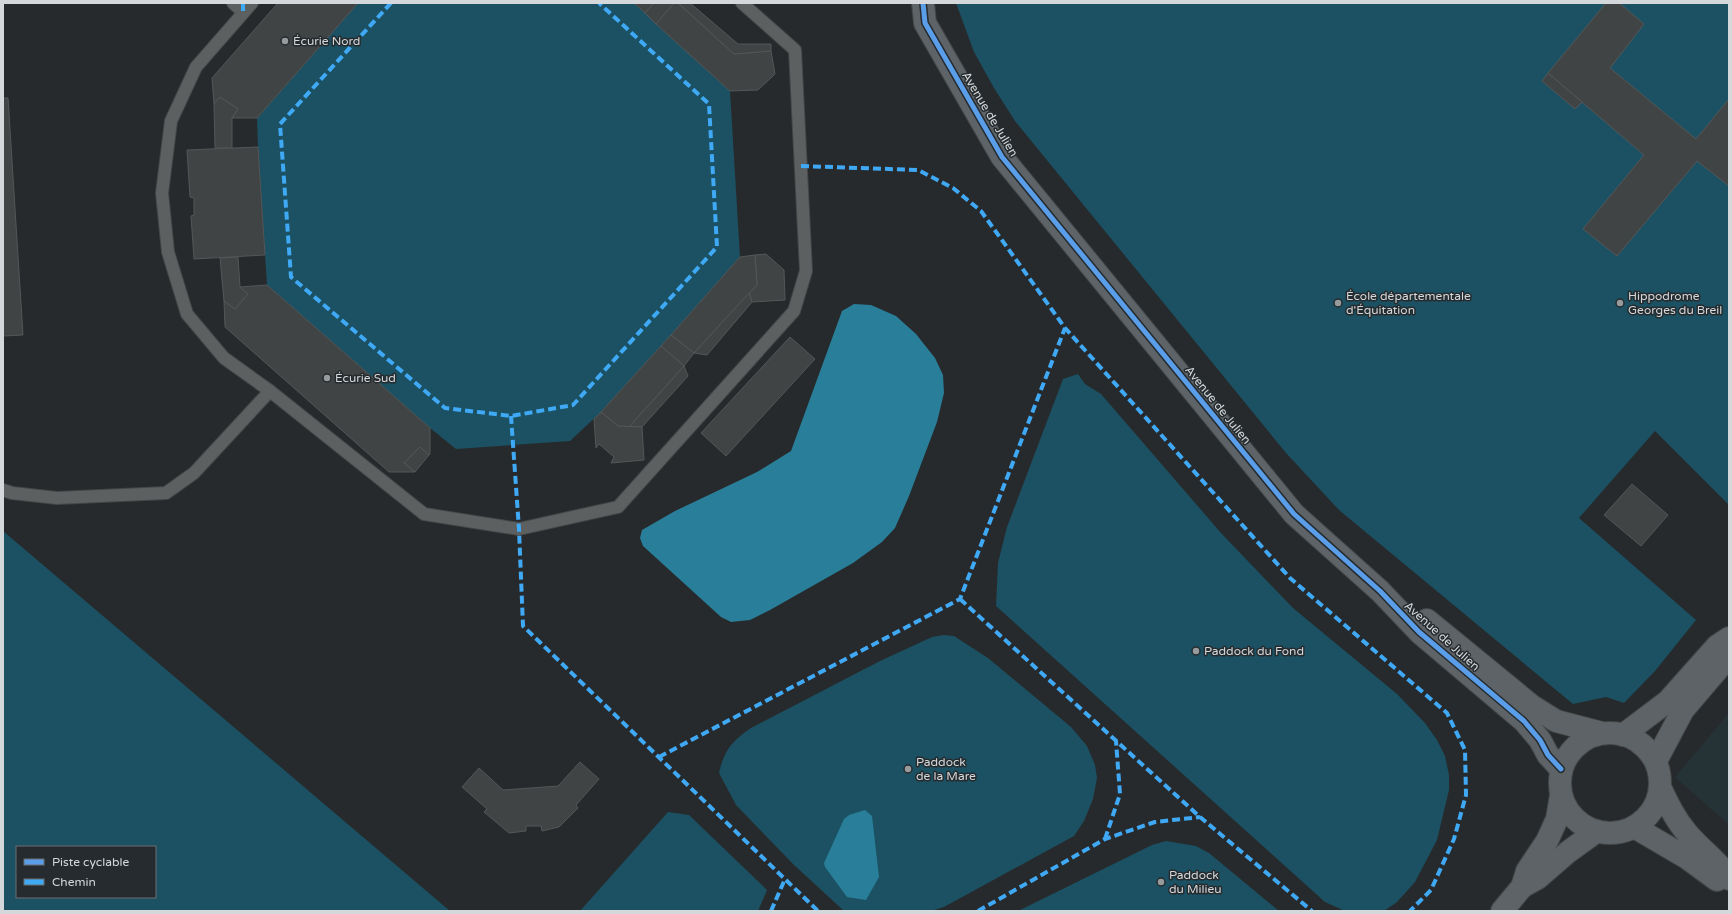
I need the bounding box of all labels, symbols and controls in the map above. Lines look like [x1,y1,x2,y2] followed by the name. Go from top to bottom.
[293,34,360,48] place label: Écurie Nord
[280,36,290,46] marker: Écurie Nord
[959,69,1021,159] street label: Avenue de Julien
[1346,289,1471,317] place label: École départementale d'Équitation
[1628,289,1722,317] place label: Hippodrome Georges du Breil
[1333,298,1343,308] marker: École départementale d'Équitation
[1615,298,1625,308] marker: Hippodrome Georges du Breil
[1182,363,1254,447] street label: Avenue de Julien
[335,371,396,385] place label: Écurie Sud
[322,373,332,383] marker: Écurie Sud
[1401,599,1483,673] street label: Avenue de Julien
[1204,644,1304,658] place label: Paddock du Fond
[1191,646,1201,656] marker: Paddock du Fond
[916,755,976,783] place label: Paddock de la Mare
[903,764,913,774] marker: Paddock de la Mare
[16,846,156,898] legend
[52,855,130,869] text: Piste cyclable
[1169,868,1222,896] place label: Paddock du Milieu
[52,875,96,889] text: Chemin
[1156,877,1166,887] marker: Paddock du Milieu

